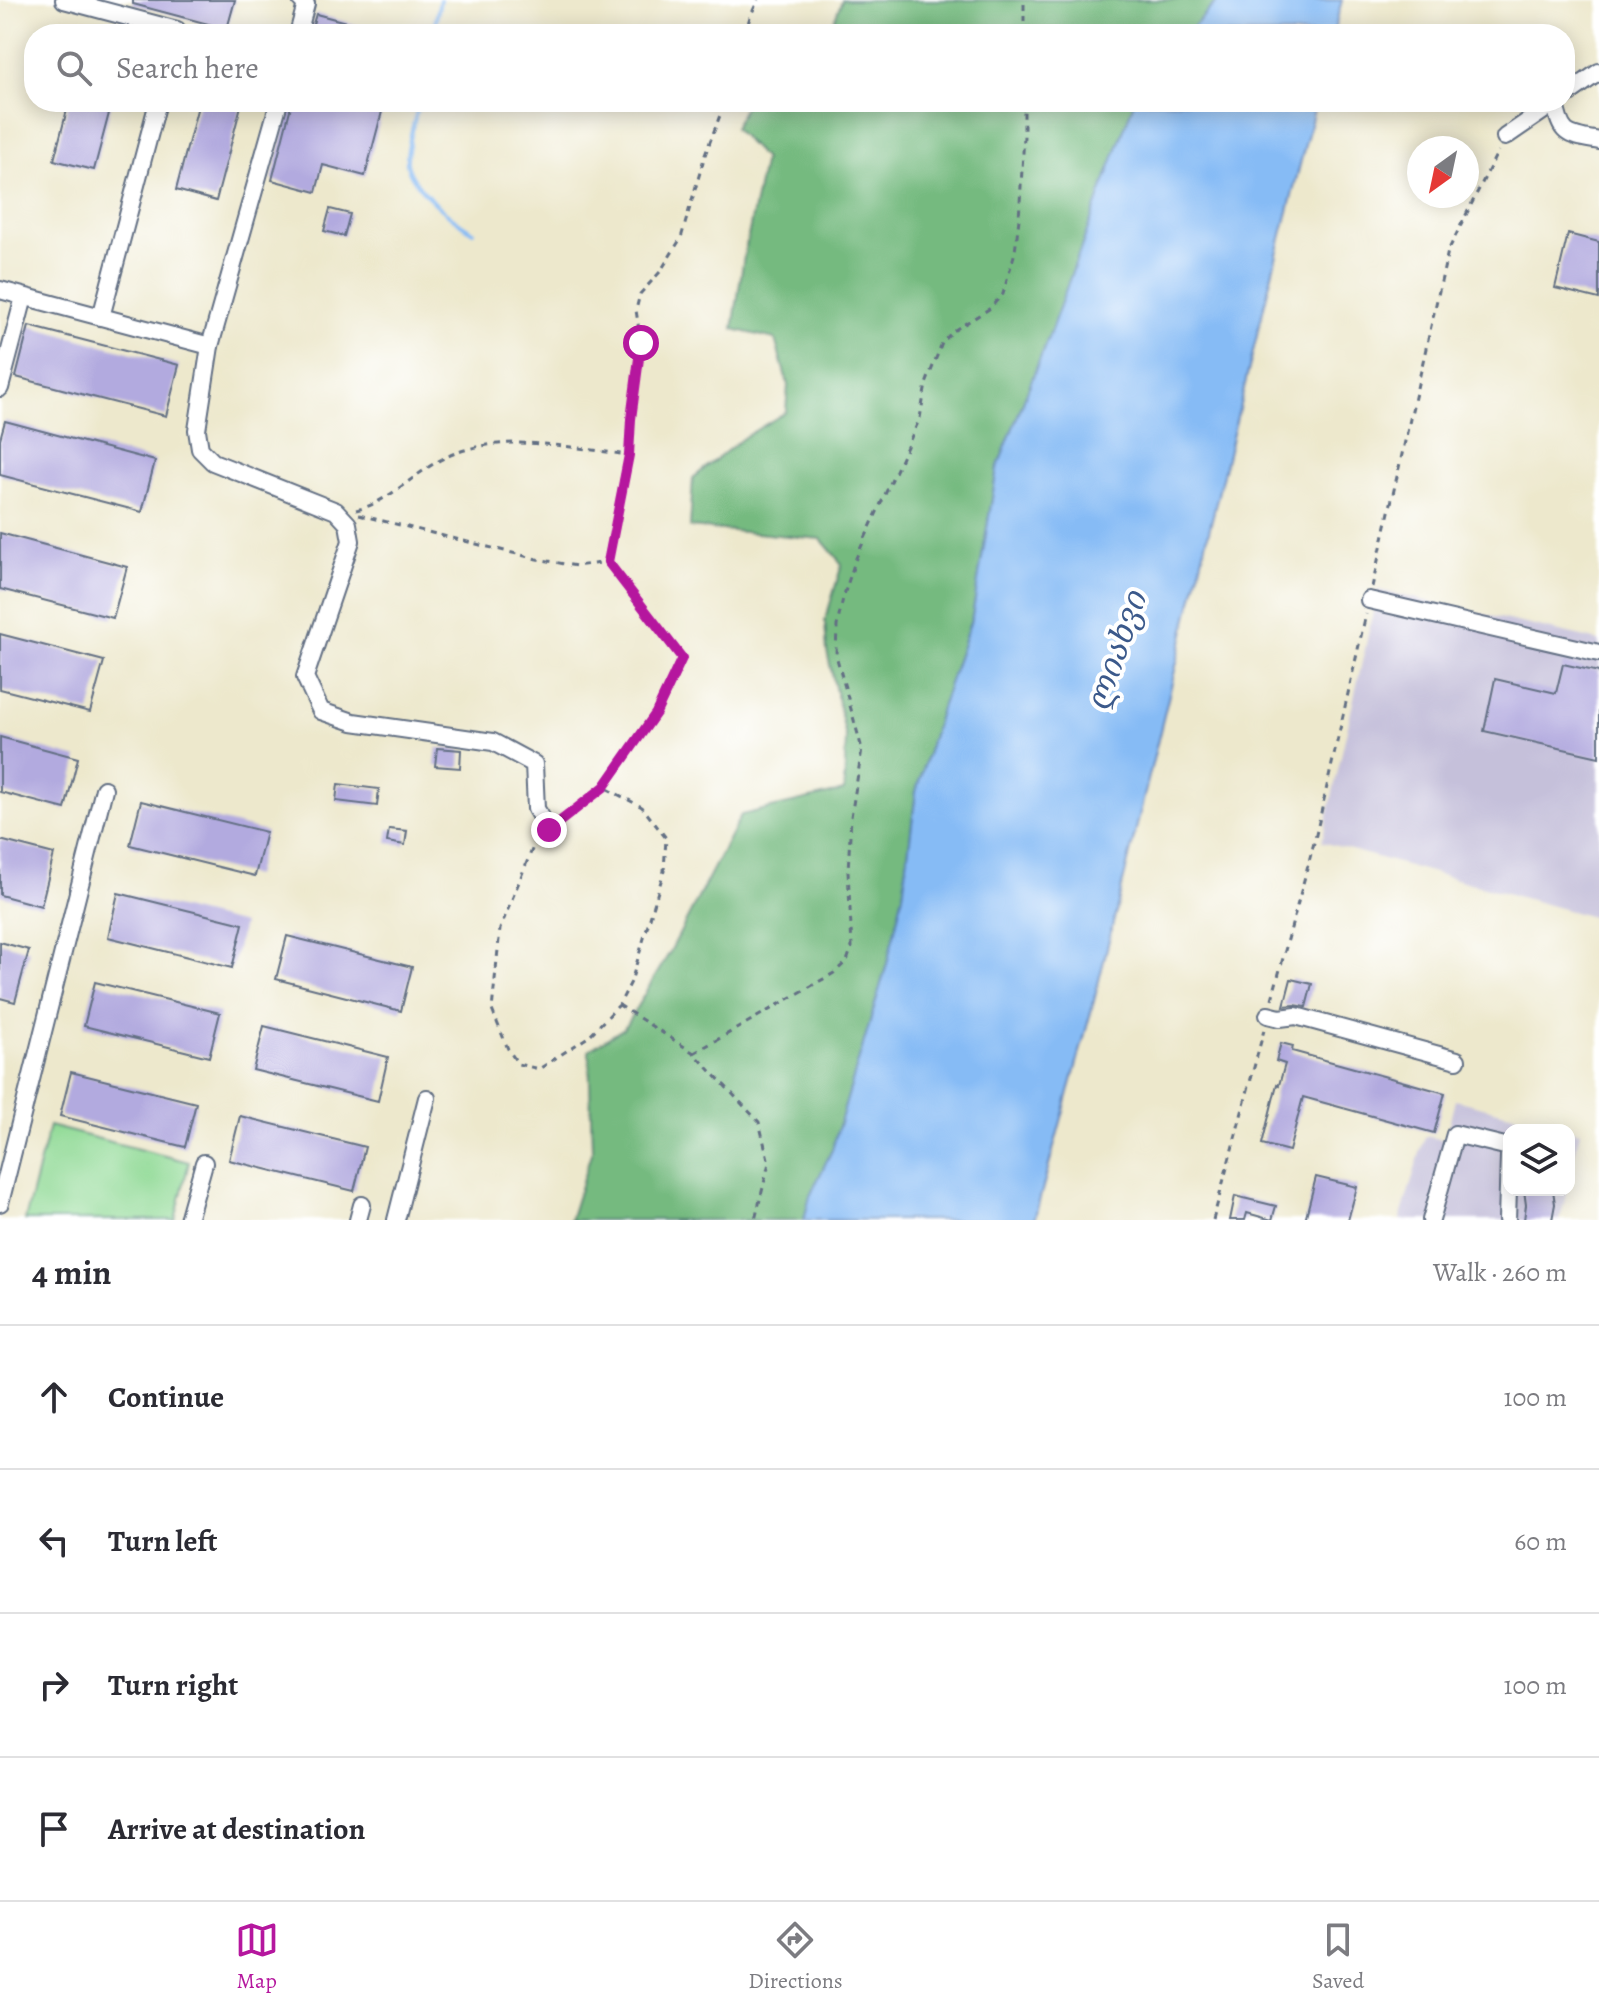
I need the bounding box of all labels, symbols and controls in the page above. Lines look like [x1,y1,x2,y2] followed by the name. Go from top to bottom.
[24,24,1575,112] search box
[52,46,96,90] icon: search
[116,48,259,88] text: Search here
[1407,136,1479,208] north arrow
[623,325,659,361] route start
[1075,584,1158,717] water label: ლიახვი
[531,812,567,848] route end
[1503,1124,1575,1196] map controls
[1503,1124,1575,1196] button: layers
[32,1249,111,1296] text: 4 min
[1433,1255,1567,1290] text: Walk · 260 m
[32,1375,76,1419] icon: ahead
[108,1377,224,1417] text: Continue
[1504,1380,1567,1415] text: 100 m
[32,1519,76,1563] icon: left
[108,1521,217,1561] text: Turn left
[1514,1524,1567,1559] text: 60 m
[32,1663,76,1707] icon: right
[108,1665,238,1705] text: Turn right
[1504,1668,1567,1703] text: 100 m
[32,1807,76,1851] icon: arrive
[108,1809,365,1849] text: Arrive at destination
[235,1918,279,1996] tab: Map
[748,1918,843,1996] tab: Directions
[1312,1918,1364,1996] tab: Saved

